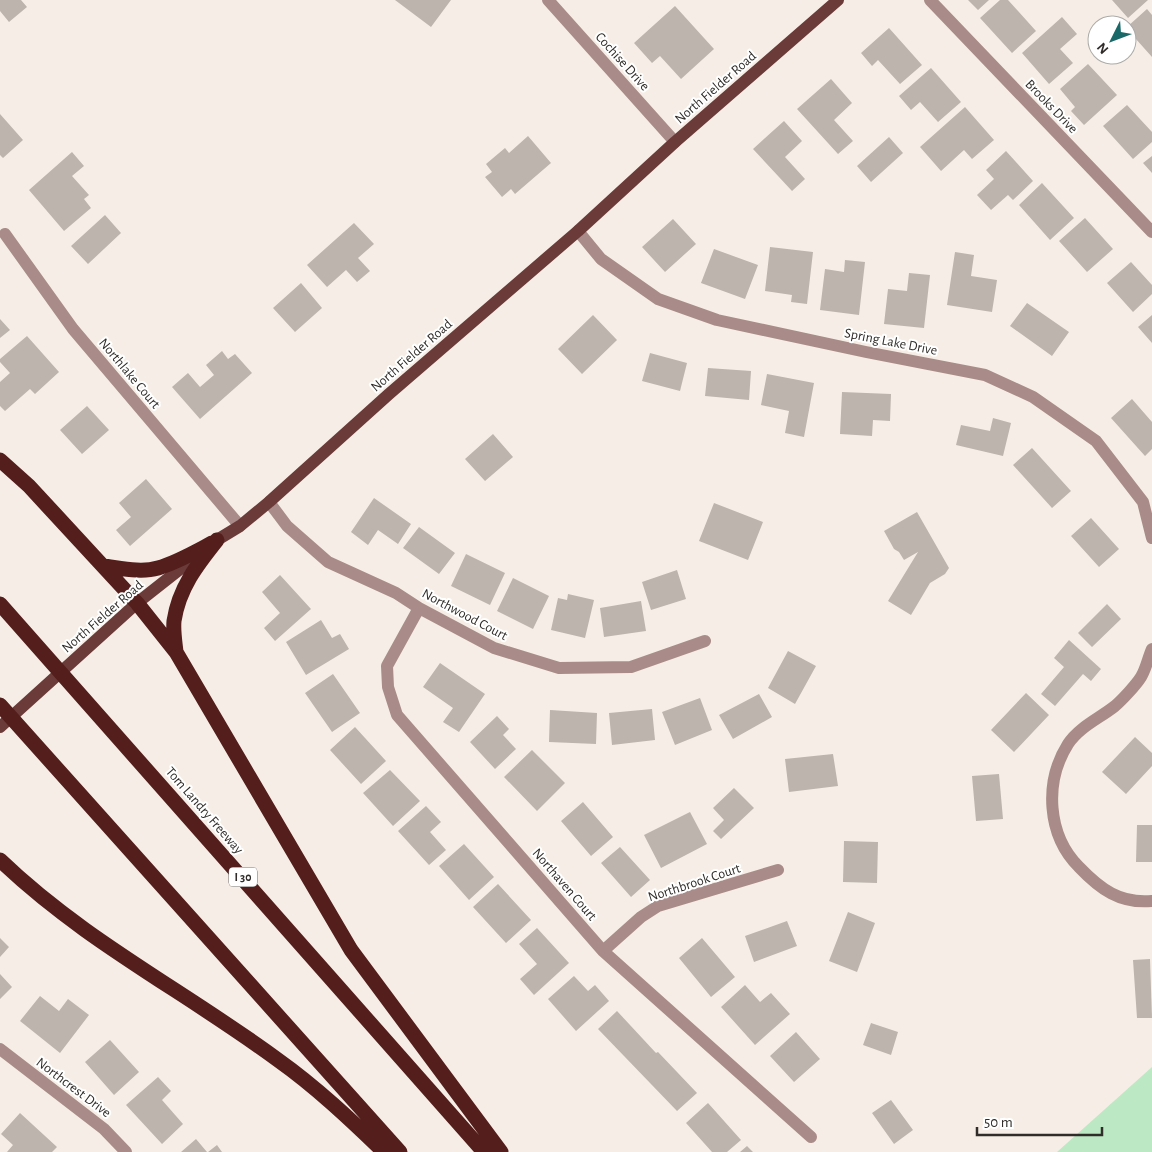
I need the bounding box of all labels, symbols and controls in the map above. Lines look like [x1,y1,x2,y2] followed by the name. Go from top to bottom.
[1087,15,1137,65] north arrow
[593,30,652,93] street label: Cochise Drive
[1095,40,1112,56] text: N
[672,49,759,127] street label: North Fielder Road
[1022,77,1080,136] street label: Brooks Drive
[368,317,455,395] street label: North Fielder Road
[843,326,938,358] street label: Spring Lake Drive
[96,336,163,412] street label: Northlake Court
[59,578,146,656] street label: North Fielder Road
[420,587,510,643] street label: Northwood Court
[163,764,246,857] street label: Tom Landry Freeway
[529,846,599,924] street label: Northaven Court
[646,861,743,904] street label: Northbrook Court
[229,868,257,886] road number: I 30
[33,1055,113,1120] street label: Northcrest Drive
[977,1104,1102,1136] scale bar
[984,1115,1013,1130] text: 50 m

